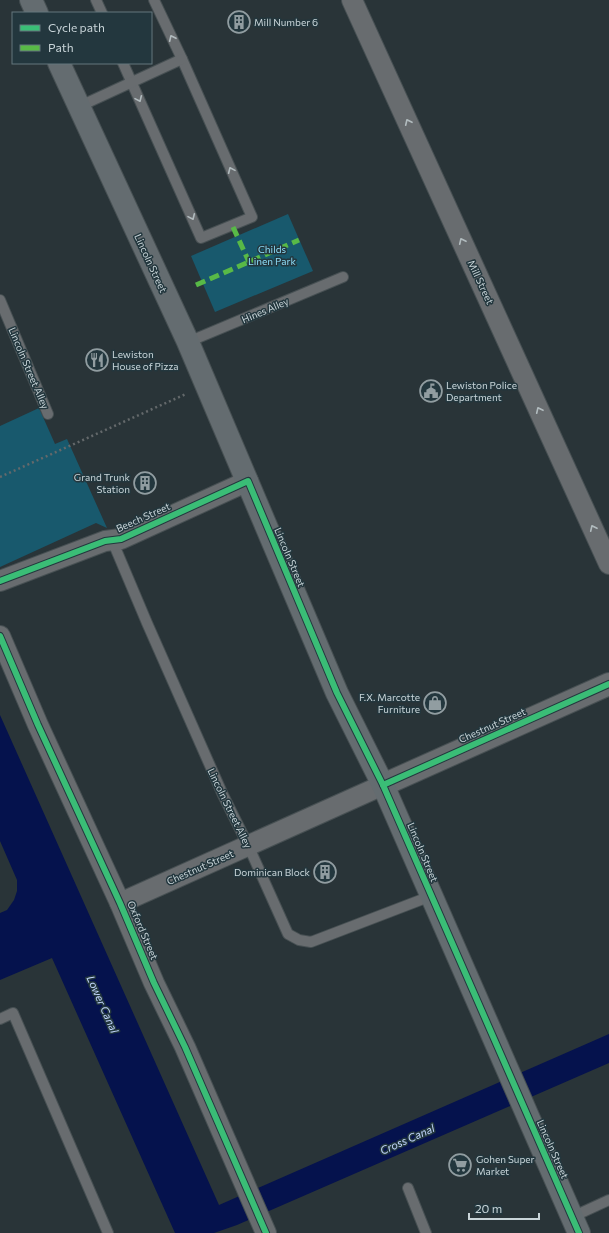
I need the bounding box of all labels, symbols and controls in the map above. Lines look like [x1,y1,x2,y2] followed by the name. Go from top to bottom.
[226,9,252,35] building icon: Mill Number 6
[12,12,152,64] legend
[254,16,318,28] place label: Mill Number 6
[48,20,105,34] text: Cycle path
[169,35,177,43] one-way arrow
[48,40,74,54] text: Path
[134,95,142,102] one-way arrow
[405,119,413,127] one-way arrow
[228,166,236,174] one-way arrow
[187,213,195,221] one-way arrow
[132,232,170,294] street label: Lincoln Street
[459,237,467,245] one-way arrow
[248,243,297,267] park label: Childs Linen Park
[466,258,496,306] street label: Mill Street
[240,295,290,325] street label: Hines Alley
[6,325,52,411] street label: Lincoln Street Alley
[84,347,110,373] restaurant icon: Lewiston House of Pizza
[112,348,179,372] place label: Lewiston House of Pizza
[418,378,444,404] public building icon: Lewiston Police Department
[446,379,517,403] place label: Lewiston Police Department
[536,407,544,414] one-way arrow
[132,470,158,496] building icon: Grand Trunk Station
[74,471,131,495] place label: Grand Trunk Station
[114,500,172,534] street label: Beech Street
[272,525,308,589] street label: Lincoln Street
[590,525,598,533] one-way arrow
[422,690,448,716] shop icon: F.X. Marcotte Furniture
[359,691,420,715] place label: F.X. Marcotte Furniture
[457,705,527,745] street label: Chestnut Street
[205,766,255,850] street label: Lincoln Street Alley
[405,820,441,884] street label: Lincoln Street
[165,847,235,887] street label: Chestnut Street
[312,859,338,885] building icon: Dominican Block
[234,866,311,878] place label: Dominican Block
[125,899,161,961] street label: Oxford Street
[85,973,122,1035] water label: Lower Canal
[535,1118,571,1180] street label: Lincoln Street
[378,1121,437,1157] water label: Cross Canal
[447,1152,473,1178] supermarket icon: Gohen Super Market
[476,1153,535,1177] place label: Gohen Super Market
[469,1195,539,1221] scale bar
[475,1201,502,1215] text: 20 m

